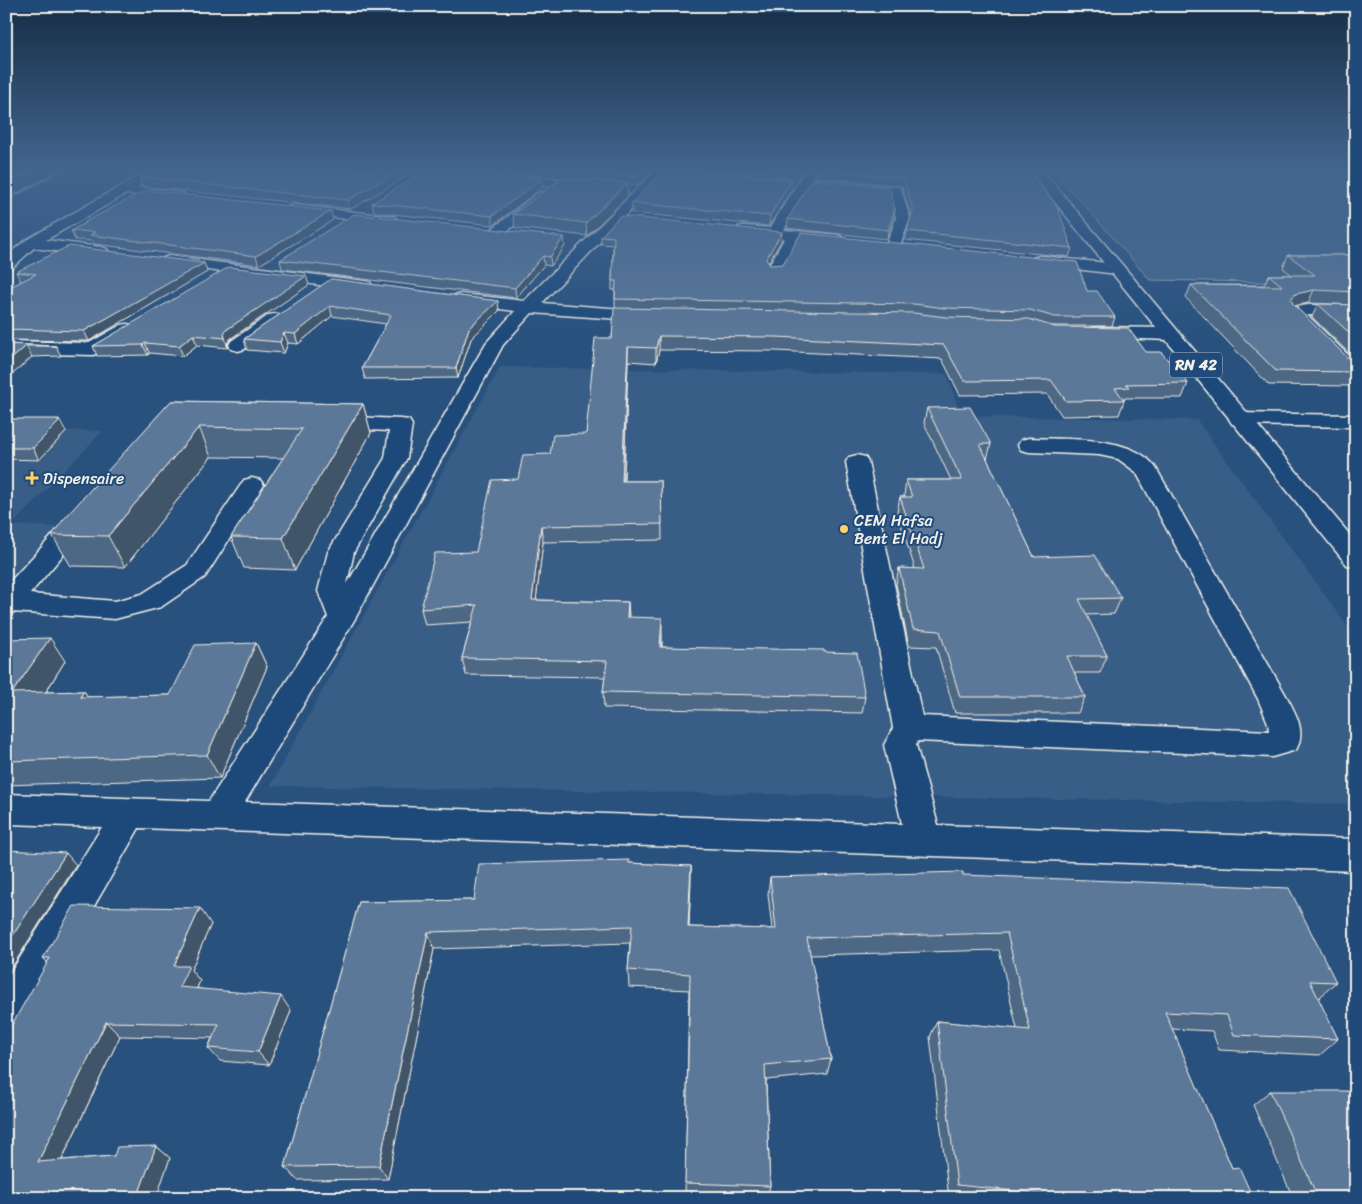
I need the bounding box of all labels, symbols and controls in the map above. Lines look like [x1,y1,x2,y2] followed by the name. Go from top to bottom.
[1170,352,1222,378] road number: RN 42
[43,464,124,493] place label: Dispensaire
[25,471,39,485] marker: Dispensaire
[854,506,943,553] place label: CEM Hafsa Bent El Hadj
[838,523,850,535] marker: CEM Hafsa Bent El Hadj

